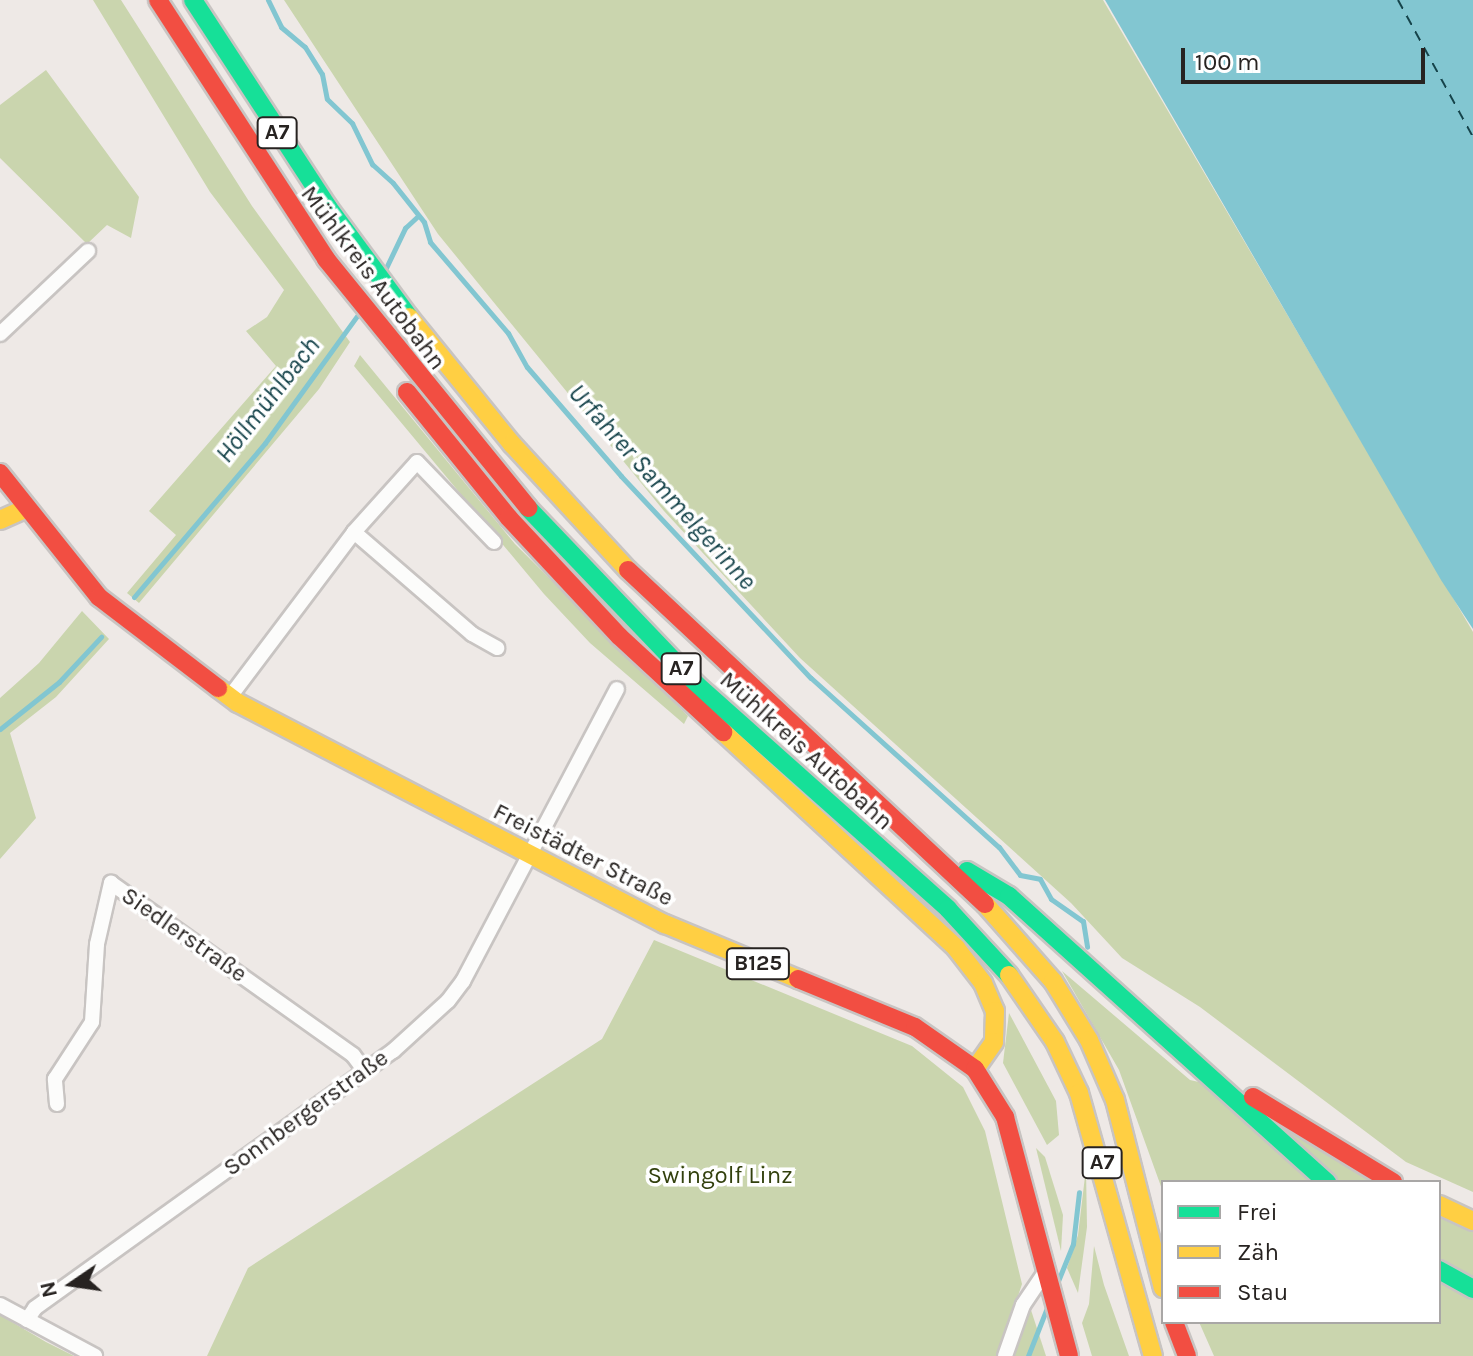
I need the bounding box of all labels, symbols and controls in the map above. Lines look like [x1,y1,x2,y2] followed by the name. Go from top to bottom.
[1185,32,1429,82] scale bar
[1195,48,1260,76] text: 100 m
[255,115,299,151] road number: A7
[294,180,452,376] street label: Mühlkreis Autobahn
[209,331,327,469] water label: Höllmühlbach
[561,378,763,596] water label: Urfahrer Sammelgerinne
[659,651,703,687] road number: A7
[714,666,898,836] street label: Mühlkreis Autobahn
[488,797,678,913] street label: Freistädter Straße
[116,881,252,989] street label: Siedlerstraße
[724,946,792,982] road number: B125
[218,1044,394,1182] street label: Sonnbergerstraße
[1080,1145,1124,1181] road number: A7
[647,1162,793,1190] park label: Swingolf Linz
[1161,1180,1441,1324] legend
[1237,1198,1278,1226] text: Frei
[1237,1238,1279,1266] text: Zäh
[32,1244,112,1324] north arrow
[1237,1278,1288,1306] text: Stau
[34,1279,63,1300] text: N

